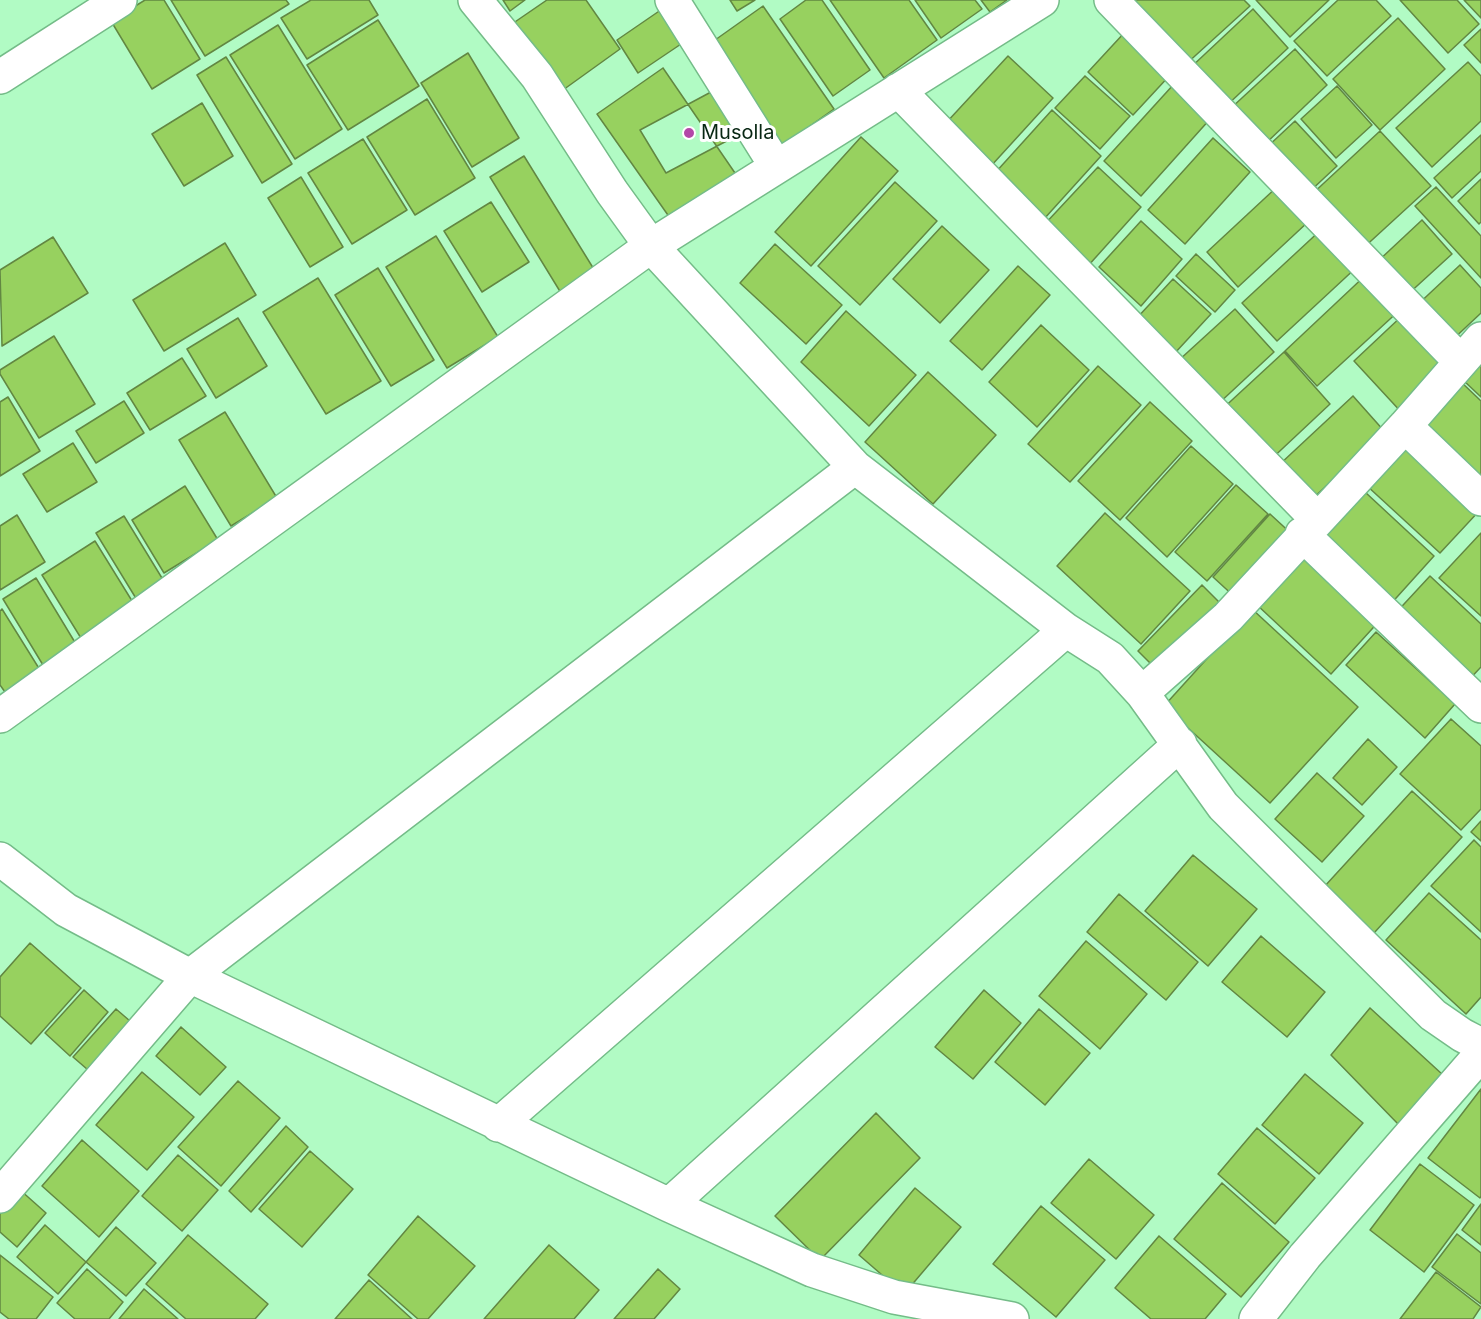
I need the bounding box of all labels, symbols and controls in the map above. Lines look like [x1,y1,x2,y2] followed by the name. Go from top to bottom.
[701,121,774,145] place label: Musolla
[682,126,696,140] marker: Musolla

